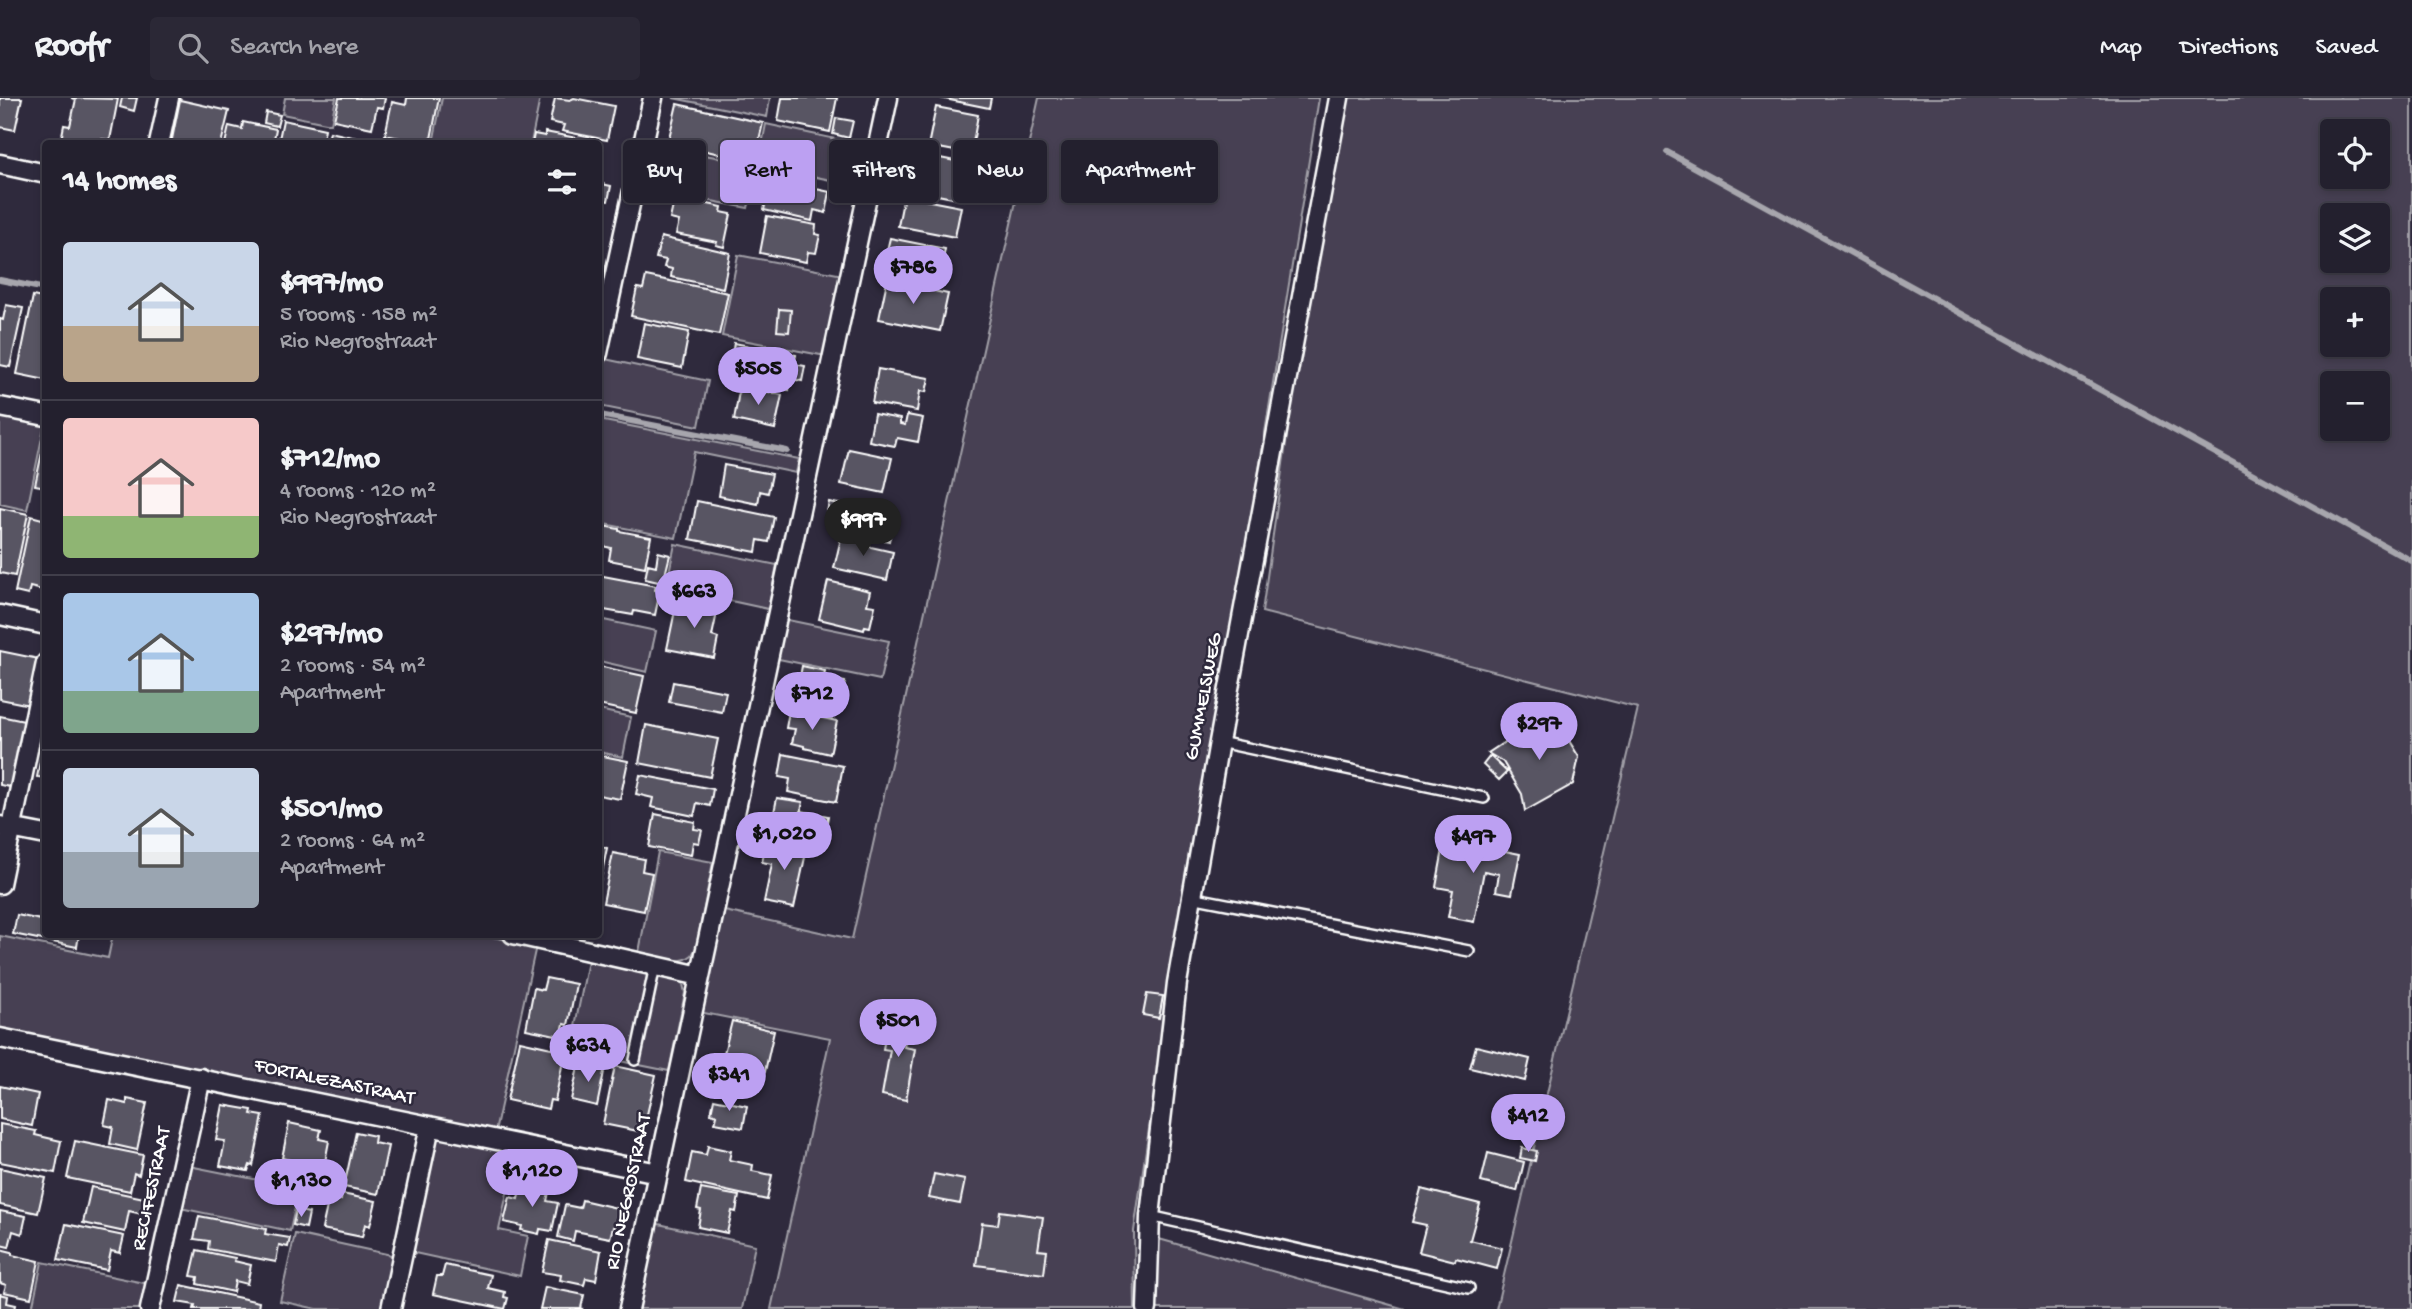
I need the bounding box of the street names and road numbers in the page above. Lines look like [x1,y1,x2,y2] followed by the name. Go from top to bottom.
[1180,630,1230,763] street label: GUMMELSWEG
[251,1054,417,1112] street label: FORTALEZASTRAAT
[601,1111,659,1272] street label: RIO NEGROSTRAAT
[128,1124,179,1253] street label: RECIFESTRAAT

